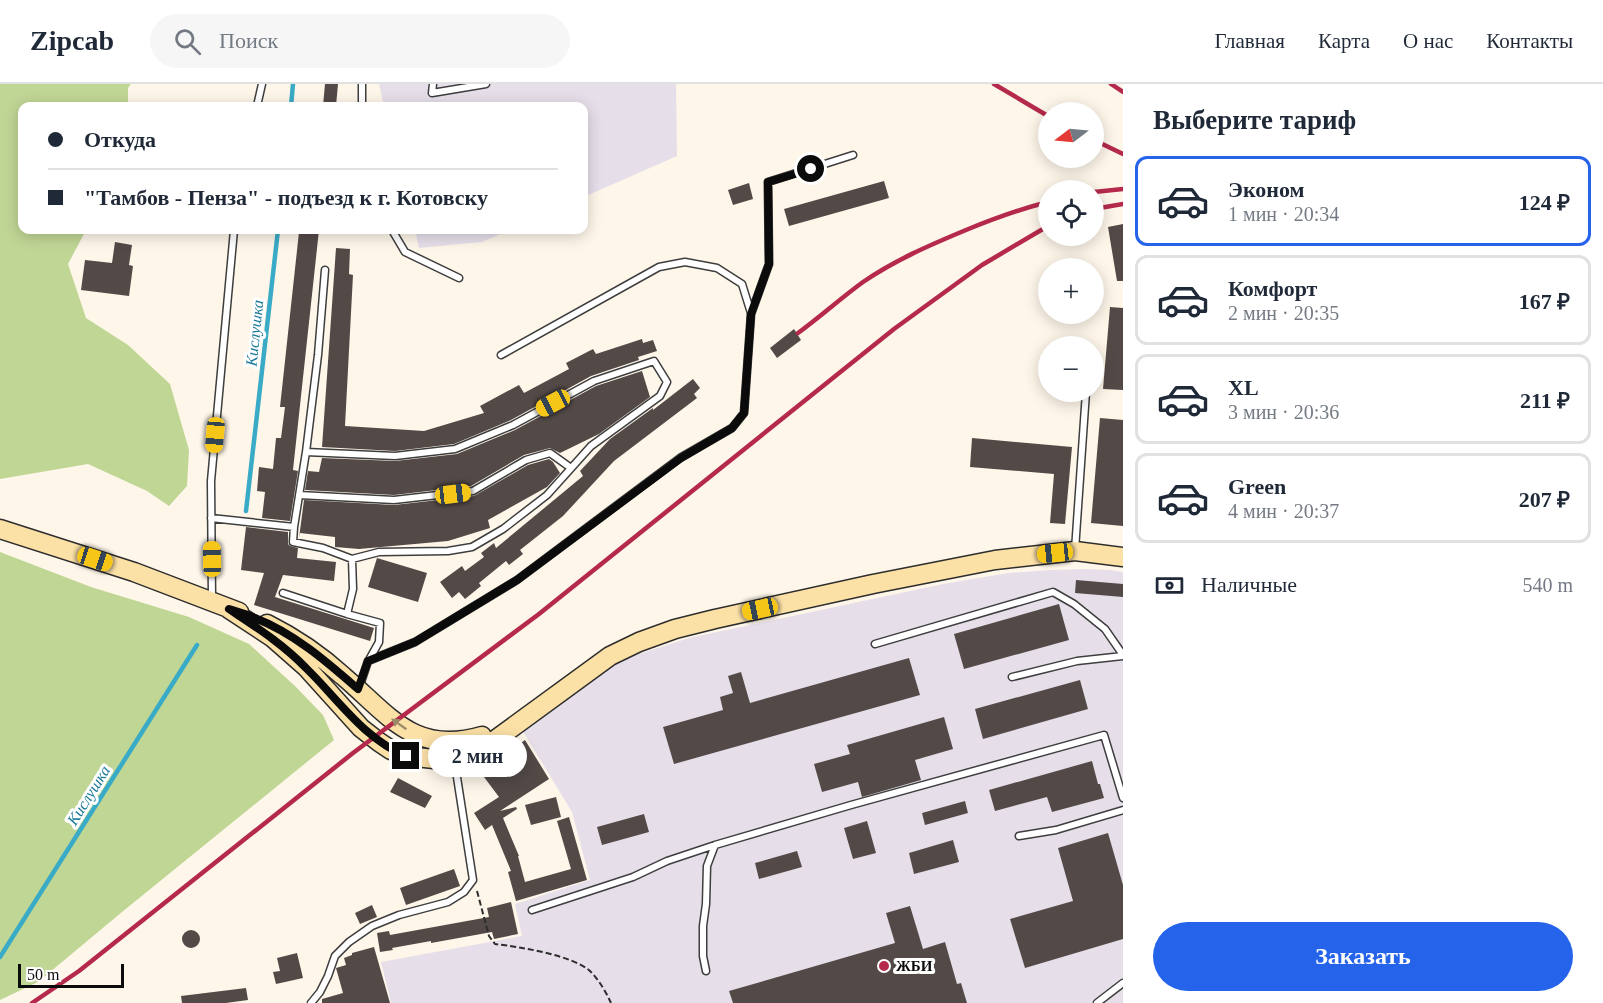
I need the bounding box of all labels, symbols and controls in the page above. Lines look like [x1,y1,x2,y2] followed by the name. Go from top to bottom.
[150,14,570,68] search box
[30,25,114,56] text: Zipcab
[171,25,204,58] icon: search
[219,28,278,53] text: Поиск
[1215,29,1285,53] text: Главная
[1318,29,1370,53] text: Карта
[1403,29,1453,53] text: О нас
[1486,29,1573,53] text: Контакты
[1038,102,1104,168] north arrow
[1038,102,1104,402] map controls
[1153,105,1356,135] text: Выберите тариф
[84,127,156,152] text: Откуда
[797,155,824,182] route start
[1156,174,1210,228] icon: car
[1228,177,1305,202] text: Эконом
[1038,180,1104,246] button: locate
[84,185,488,210] text: "Тамбов - Пенза" - подъезд к г. Котовску
[1519,190,1570,215] text: 124 ₽
[1228,203,1339,225] text: 1 мин · 20:34
[1038,258,1104,324] button: +
[1156,273,1210,327] icon: car
[1228,276,1317,301] text: Комфорт
[1519,289,1570,314] text: 167 ₽
[242,299,267,368] water label: Кислушка
[1228,302,1339,324] text: 2 мин · 20:35
[1038,336,1104,402] button: −
[1156,372,1210,426] icon: car
[1228,375,1259,400] text: XL
[533,387,573,419] car
[1520,388,1570,413] text: 211 ₽
[1228,401,1339,423] text: 3 мин · 20:36
[204,416,226,454] car
[1156,471,1210,525] icon: car
[1228,474,1286,499] text: Green
[434,483,472,505] car
[1519,487,1570,512] text: 207 ₽
[1228,500,1339,522] text: 4 мин · 20:37
[203,541,221,577] car
[1036,542,1074,564] car
[75,545,115,573] car
[1153,569,1186,602] icon: cash
[1201,572,1297,597] text: Наличные
[1522,574,1573,596] text: 540 m
[741,596,779,622] car
[391,718,407,730] one-way arrow
[427,735,526,777] callout: 2 мин
[392,742,419,769] route end
[452,745,503,767] text: 2 мин
[63,762,114,829] water label: Кислушка
[1153,922,1573,991] button: Заказать
[896,958,933,974] place label: ЖБИ
[877,959,891,973] marker: ЖБИ
[18,961,124,988] scale bar
[27,966,59,983] text: 50 m

